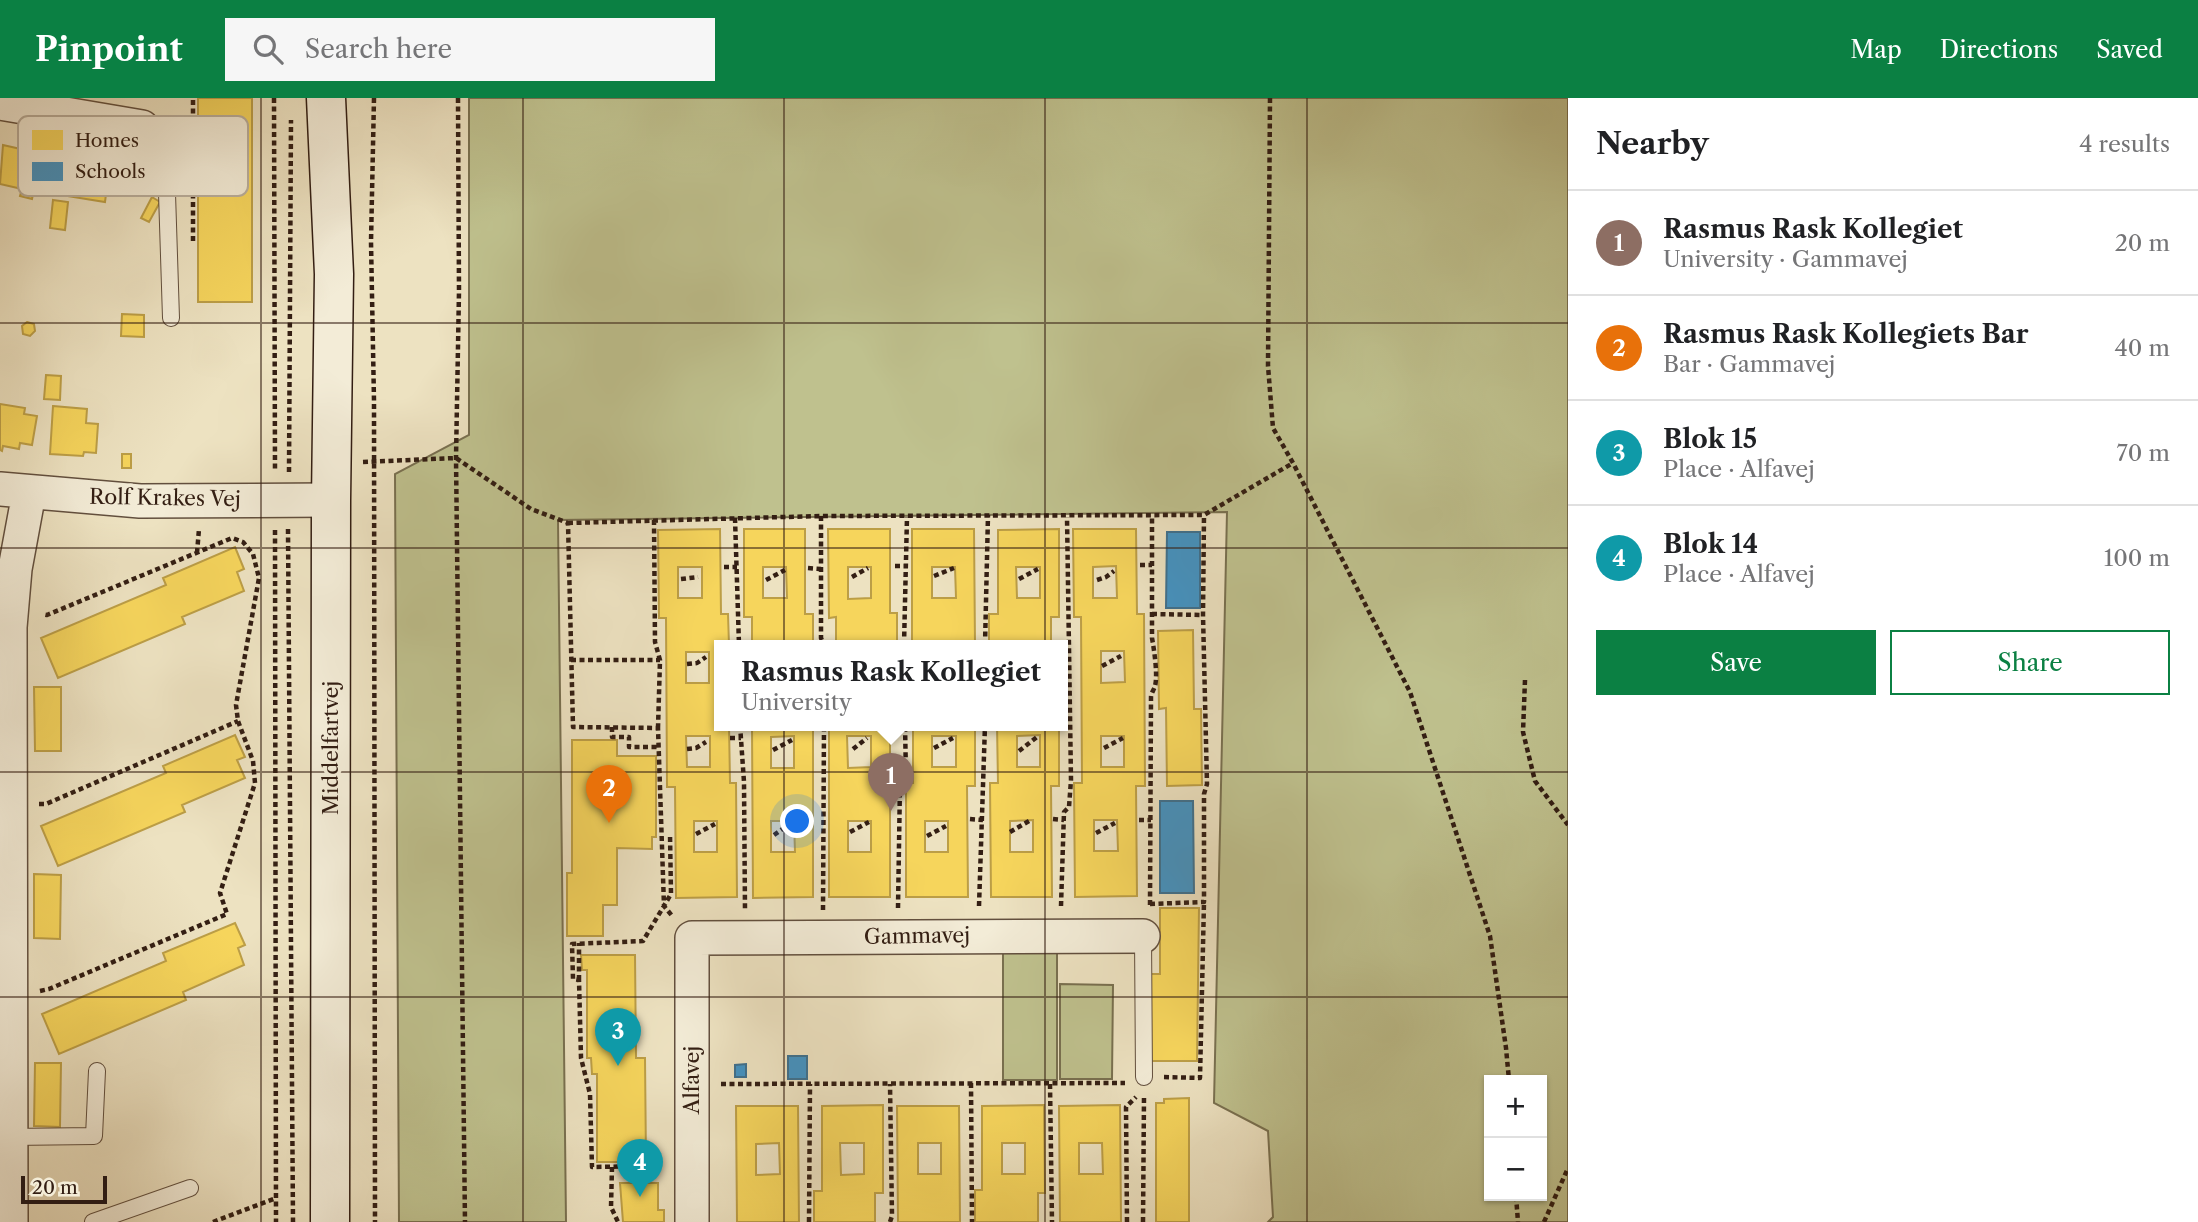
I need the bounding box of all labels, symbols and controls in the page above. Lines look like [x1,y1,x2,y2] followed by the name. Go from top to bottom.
[225,18,715,81] search box
[35,29,183,70] text: Pinpoint
[249,30,287,68] icon: search
[305,33,452,65] text: Search here
[1850,35,1902,64] text: Map
[1940,35,2058,64] text: Directions
[2096,35,2163,64] text: Saved
[18,116,248,196] legend
[1596,125,1709,162] text: Nearby
[75,129,139,152] text: Homes
[2079,130,2170,158] text: 4 results
[75,160,145,183] text: Schools
[1663,213,1963,245] text: Rasmus Rask Kollegiet
[1614,229,1624,257] text: 1
[2115,229,2170,257] text: 20 m
[1663,245,1908,273] text: University · Gammavej
[1663,318,2029,350] text: Rasmus Rask Kollegiets Bar
[1612,334,1626,362] text: 2
[2115,334,2170,362] text: 40 m
[1663,350,1835,378] text: Bar · Gammavej
[1663,423,1757,455] text: Blok 15
[1613,439,1626,467] text: 3
[2117,439,2170,467] text: 70 m
[1663,455,1815,483] text: Place · Alfavej
[89,484,241,511] street label: Rolf Krakes Vej
[1663,528,1758,560] text: Blok 14
[1612,544,1626,572] text: 4
[2104,544,2170,572] text: 100 m
[1663,560,1815,588] text: Place · Alfavej
[1596,630,1876,695] button: Save
[1890,630,2170,695] button: Share
[714,640,1068,731] popup
[741,656,1041,688] text: Rasmus Rask Kollegiet
[318,681,343,815] street label: Middelfartvej
[741,688,852,716] text: University
[868,753,914,811] pin: 1
[586,765,632,823] pin: 2
[780,804,814,838] your location
[864,922,970,949] street label: Gammavej
[595,1008,641,1066] pin: 3
[679,1046,704,1115] street label: Alfavej
[1484,1075,1547,1201] map controls
[1484,1075,1547,1138] button: +
[1484,1138,1547,1201] button: −
[617,1139,663,1197] pin: 4
[21,1173,107,1205] scale bar
[32,1176,78,1199] text: 20 m

